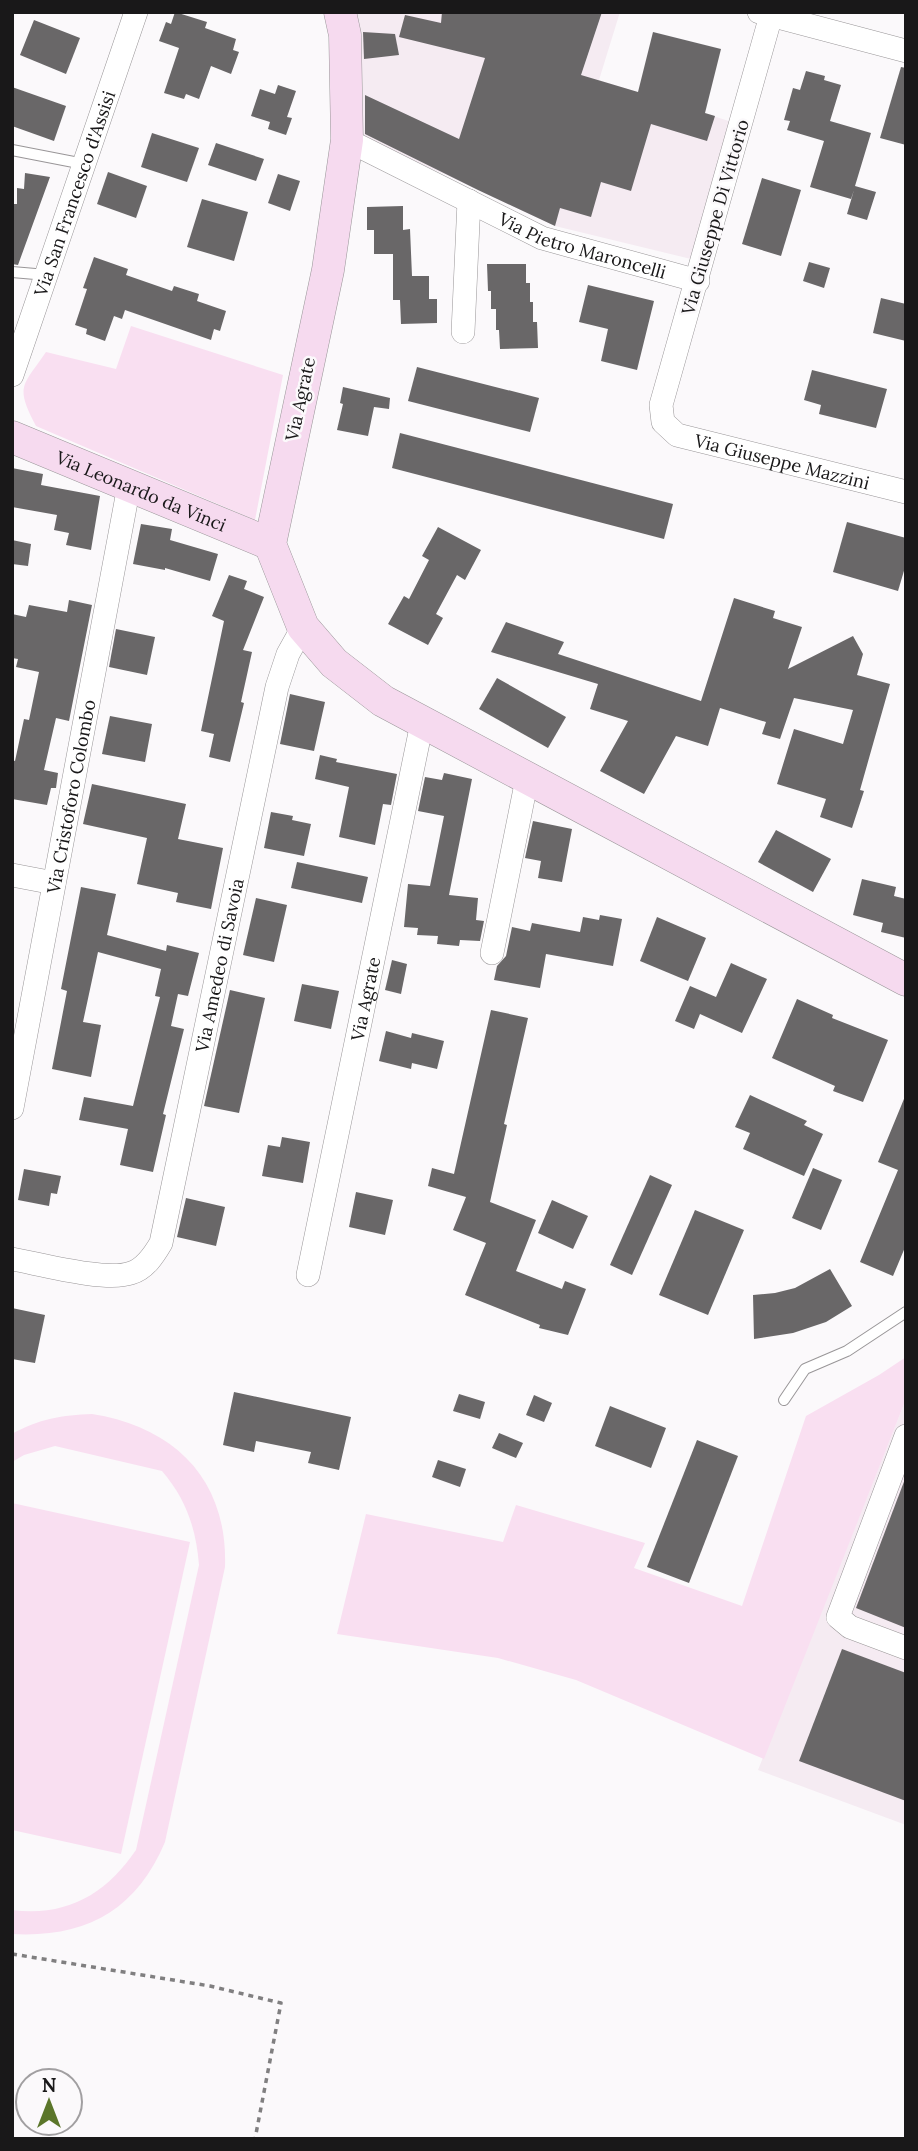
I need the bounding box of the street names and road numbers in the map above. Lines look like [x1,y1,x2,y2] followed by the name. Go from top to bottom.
[28,87,120,300] street label: Via San Francesco d'Assisi
[676,117,754,318] street label: Via Giuseppe Di Vittorio
[494,206,669,283] street label: Via Pietro Maroncelli
[280,355,320,444] street label: Via Agrate
[691,428,872,494] street label: Via Giuseppe Mazzini
[52,445,230,536] street label: Via Leonardo da Vinci
[41,698,100,896] street label: Via Cristoforo Colombo
[189,876,248,1055] street label: Via Amedeo di Savoia
[345,954,385,1044] street label: Via Agrate

